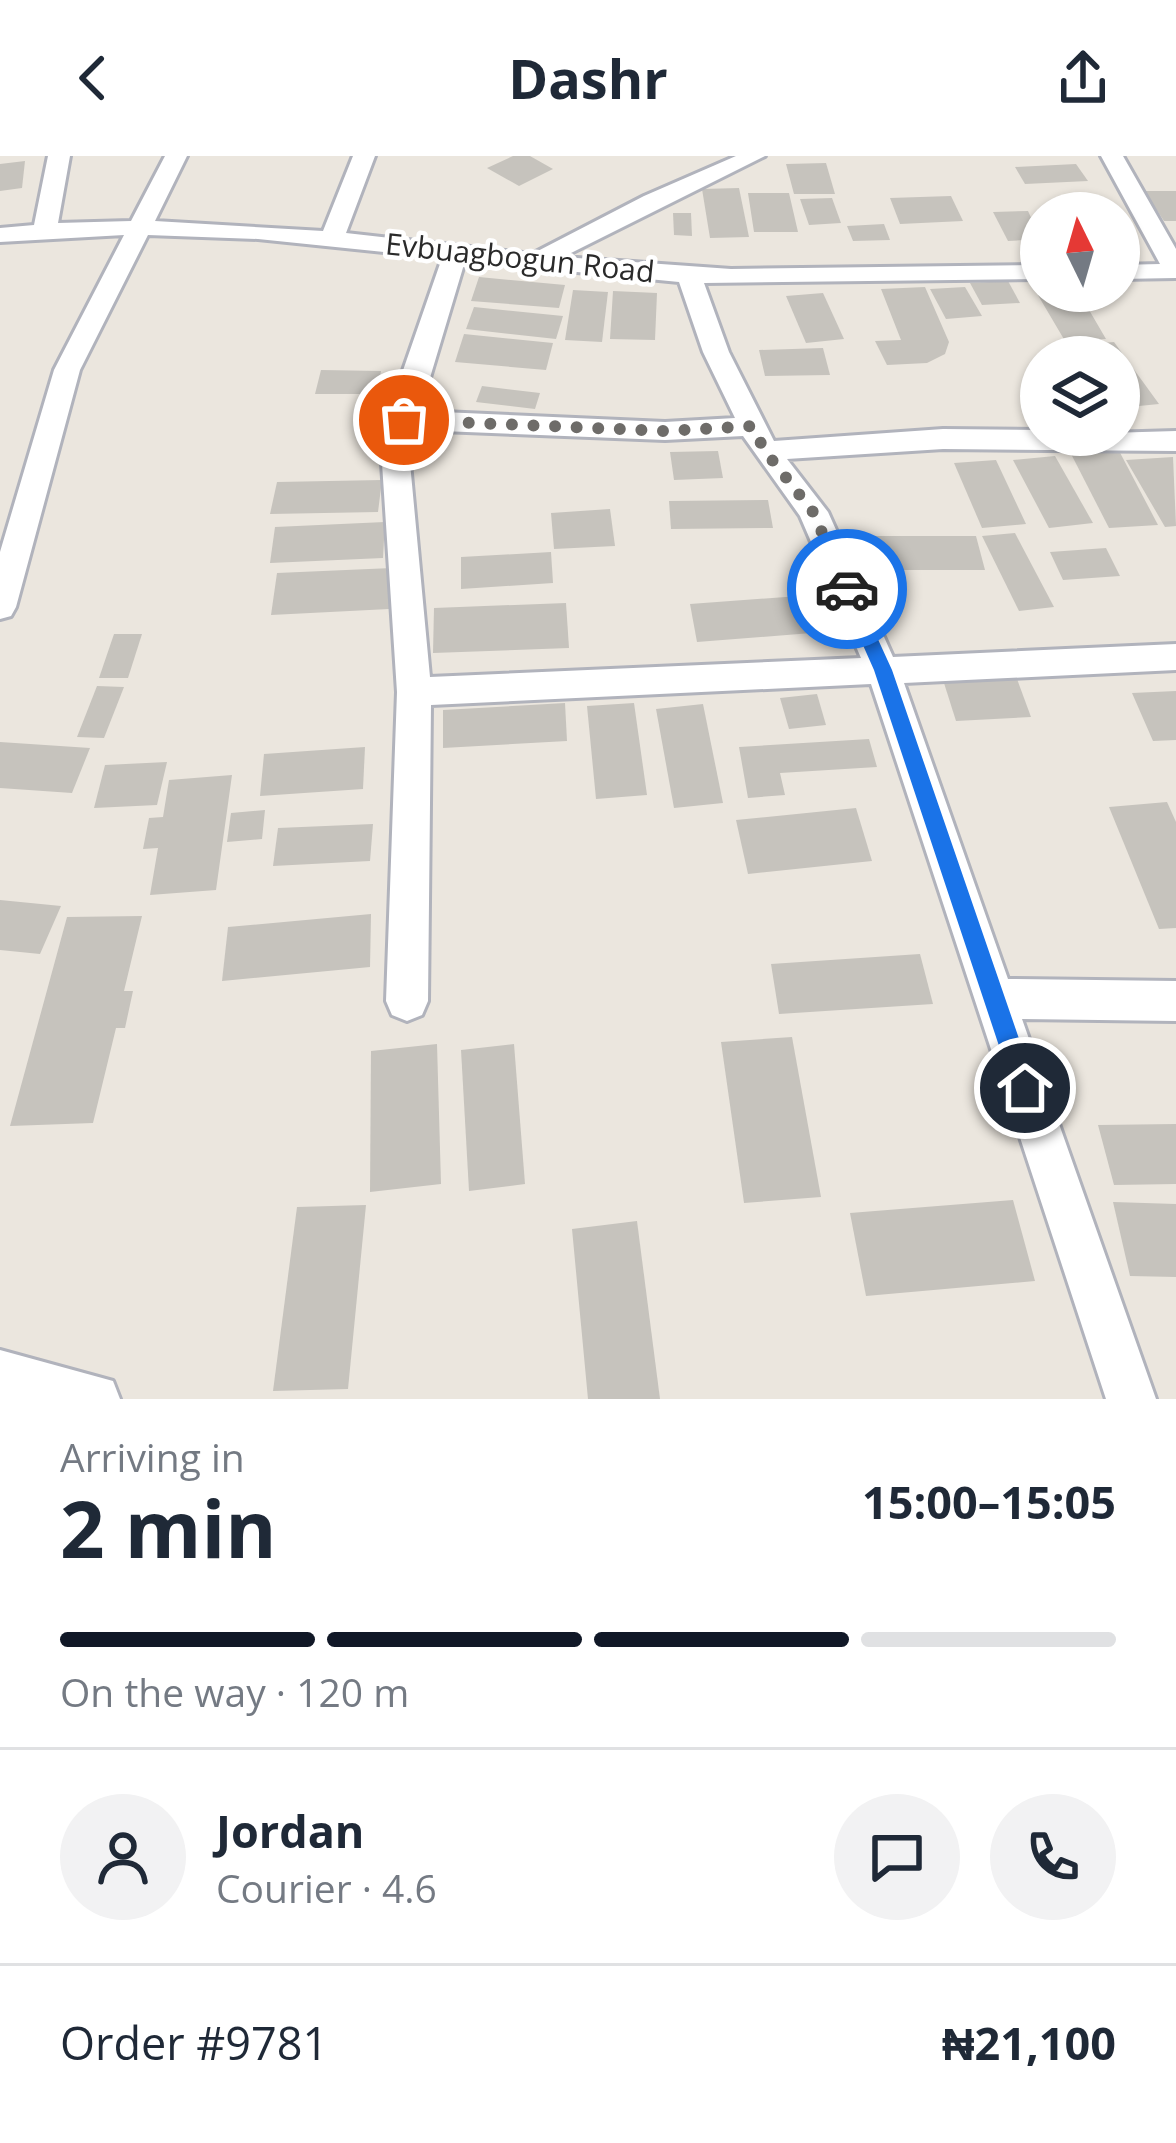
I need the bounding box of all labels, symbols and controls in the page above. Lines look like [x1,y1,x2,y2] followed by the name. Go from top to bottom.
[508,41,668,115] text: Dashr
[60,45,126,111] icon: back
[1050,45,1116,111] icon: share
[1020,192,1140,312] north arrow
[1020,192,1140,456] map controls
[383,222,657,292] street label: Evbuagbogun Road
[1020,336,1140,456] button: layers
[353,369,455,471] pin
[371,387,437,453] icon: bag
[787,529,907,649] courier
[814,556,880,622] icon: car
[974,1037,1076,1139] pin
[992,1055,1058,1121] icon: home
[60,1430,245,1483] text: Arriving in
[862,1471,1116,1532] text: 15:00–15:05
[60,1475,277,1581] text: 2 min
[60,1665,409,1718] text: On the way · 120 m
[60,1794,186,1920] button: person
[834,1794,960,1920] button: chat
[990,1794,1116,1920] button: phone
[216,1800,364,1861] text: Jordan
[216,1861,437,1914] text: Courier · 4.6
[60,2012,328,2073] text: Order #9781
[942,2012,1116,2073] text: ₦21,100

